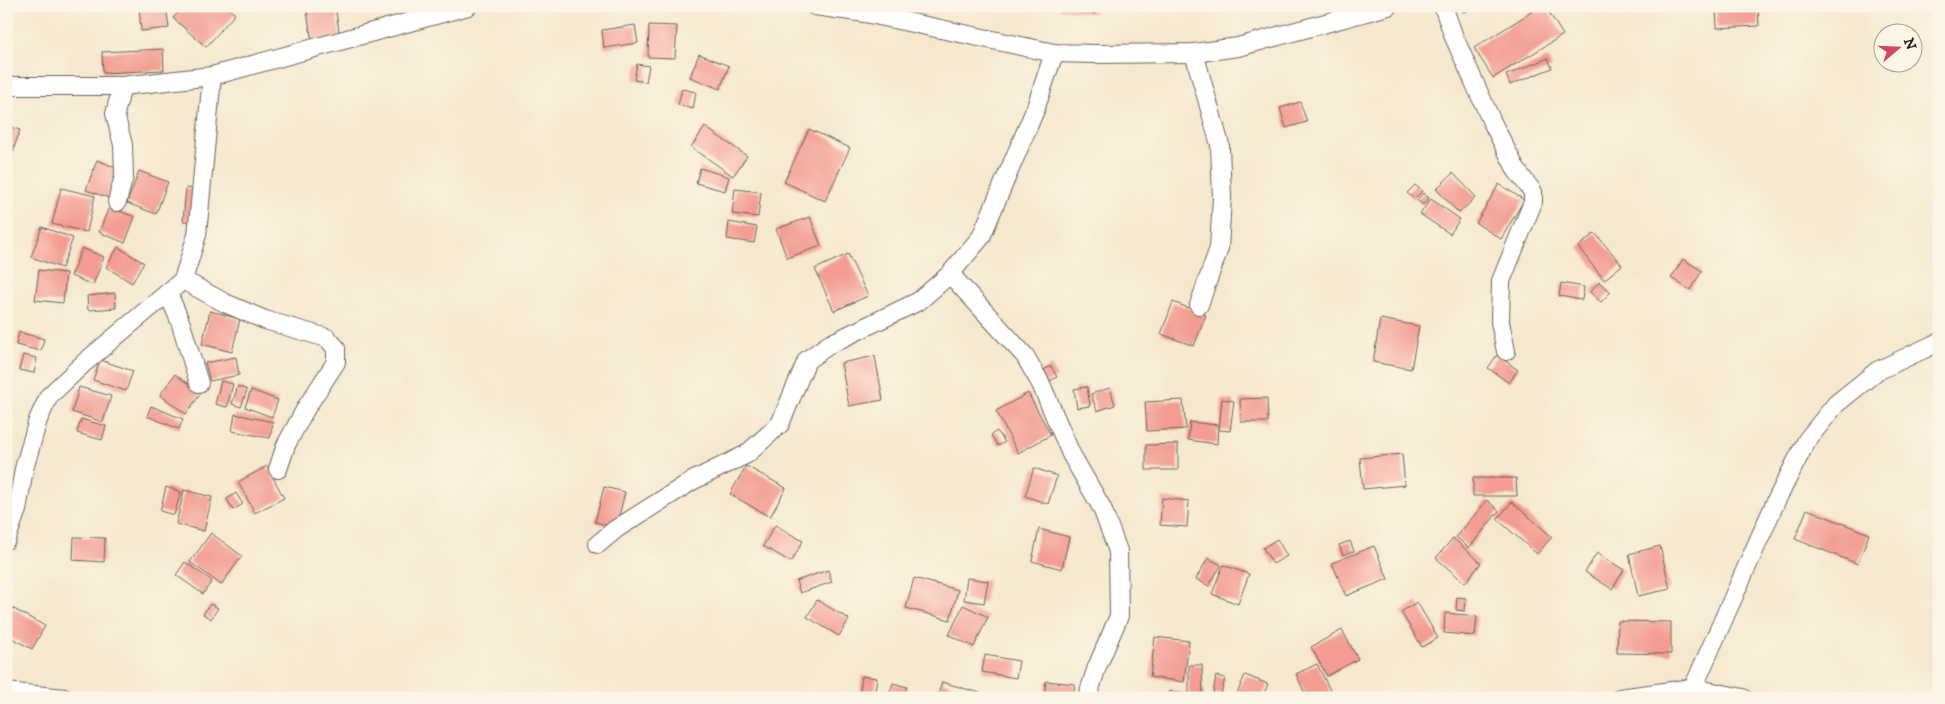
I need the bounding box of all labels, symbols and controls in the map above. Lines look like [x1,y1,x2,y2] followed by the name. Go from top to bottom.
[1872,22,1922,72] north arrow
[1899,36,1920,53] text: N

